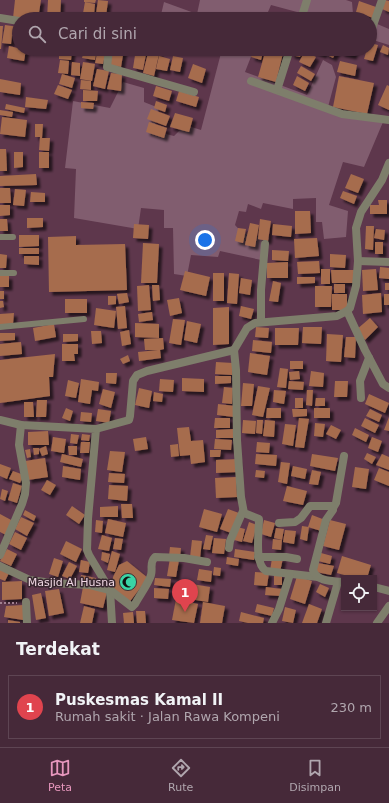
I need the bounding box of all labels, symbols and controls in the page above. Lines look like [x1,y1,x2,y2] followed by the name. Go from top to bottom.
[12,12,377,56] search box
[26,23,48,45] icon: search
[58,25,137,43] text: Cari di sini
[195,230,215,250] your location
[118,572,138,592] mosque icon: Masjid Al Husna
[341,575,377,611] map controls
[341,575,377,611] button: locate
[28,576,115,589] place label: Masjid Al Husna
[172,579,198,612] pin: 1
[16,639,100,659] text: Terdekat
[55,691,223,709] text: Puskesmas Kamal II
[25,700,35,715] text: 1
[330,700,372,715] text: 230 m
[55,709,280,724] text: Rumah sakit · Jalan Rawa Kompeni
[48,757,72,794] tab: Peta
[168,757,193,794] tab: Rute
[289,757,341,794] tab: Disimpan

